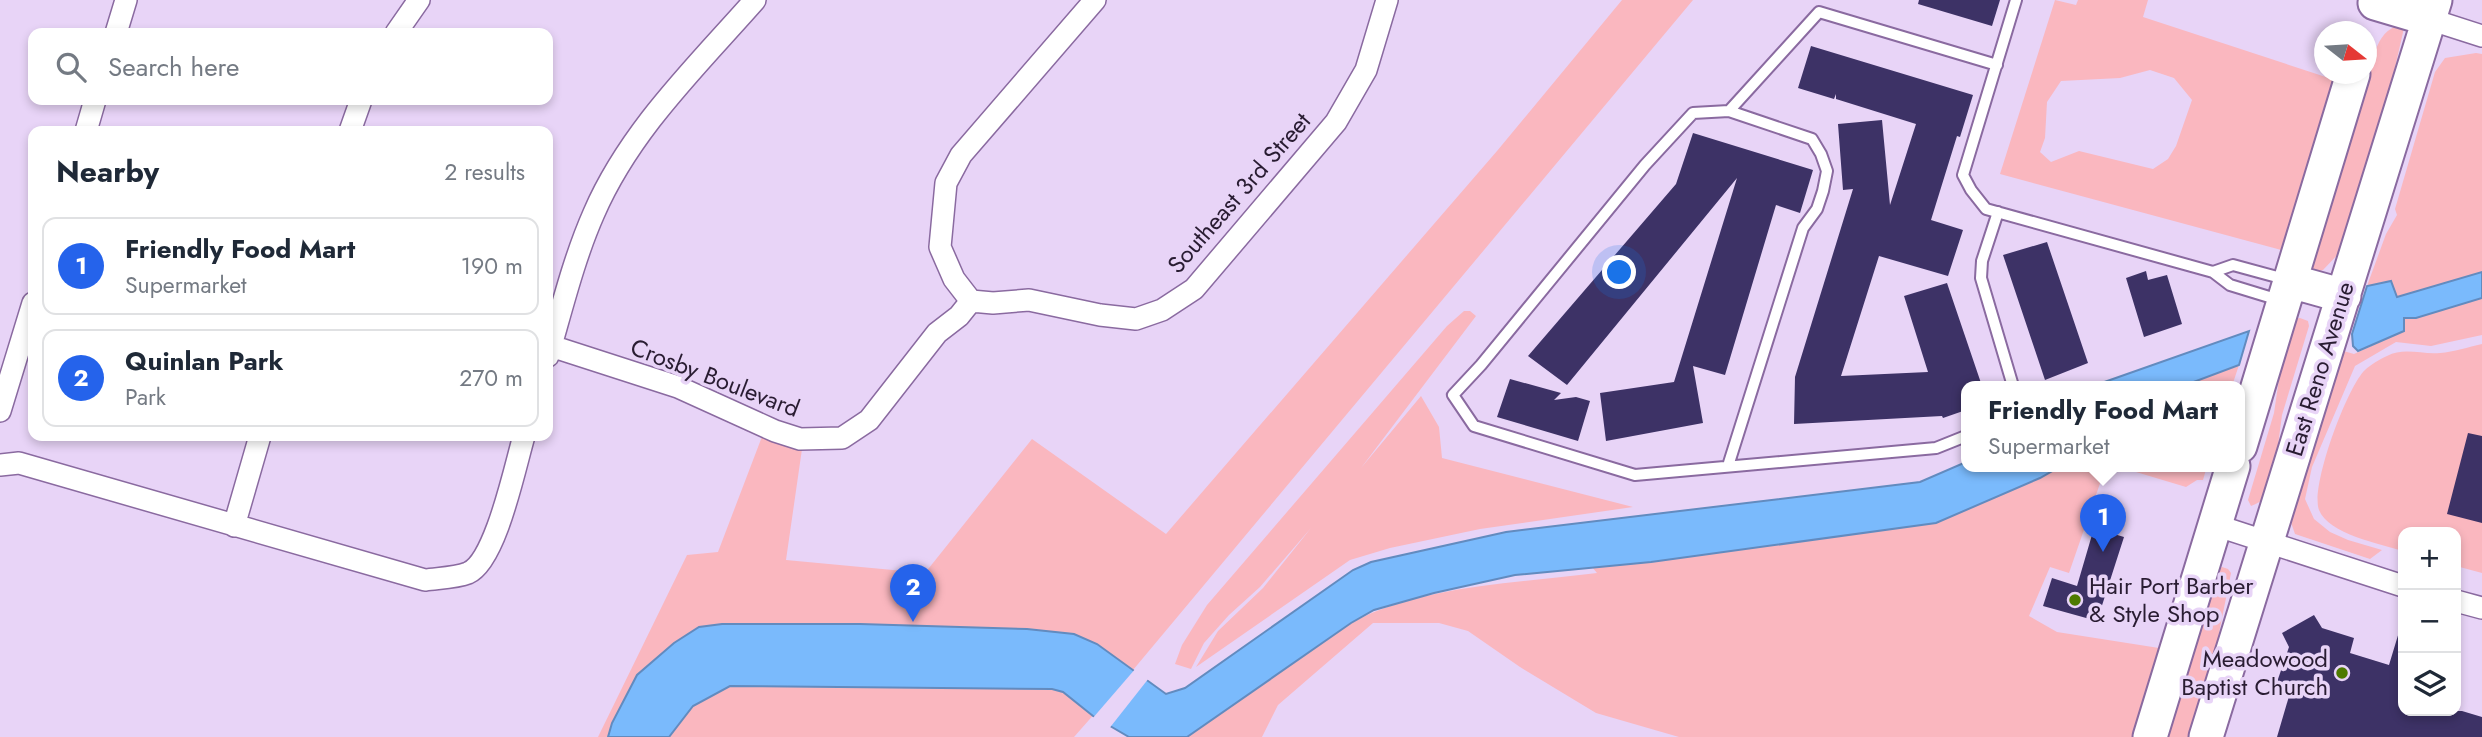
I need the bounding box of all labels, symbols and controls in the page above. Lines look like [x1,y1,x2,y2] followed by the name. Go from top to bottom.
[2314,21,2377,84] north arrow
[28,28,553,105] search box
[52,48,90,86] icon: search
[108,48,240,86] text: Search here
[1159,104,1319,281] street label: Southeast 3rd Street
[56,150,159,193] text: Nearby
[444,155,525,189] text: 2 results
[125,230,355,268] text: Friendly Food Mart
[75,249,87,283] text: 1
[461,249,523,283] text: 190 m
[1602,255,1636,289] your location
[125,268,247,302] text: Supermarket
[2276,277,2363,460] street label: East Reno Avenue
[625,329,805,426] street label: Crosby Boulevard
[125,342,283,380] text: Quinlan Park
[73,361,89,395] text: 2
[459,361,523,395] text: 270 m
[125,380,166,414] text: Park
[1961,381,2245,472] popup
[1988,391,2218,429] text: Friendly Food Mart
[1988,429,2109,463] text: Supermarket
[2080,494,2126,552] pin: 1
[2398,527,2461,716] map controls
[2398,527,2461,590] button: +
[890,564,936,622] pin: 2
[2089,568,2254,631] place label: Hair Port Barber & Style Shop
[2398,590,2461,653] button: −
[2067,592,2083,608] marker: Hair Port Barber & Style Shop
[2181,641,2328,704] place label: Meadowood Baptist Church
[2398,653,2461,716] button: layers
[2334,665,2350,681] marker: Meadowood Baptist Church

